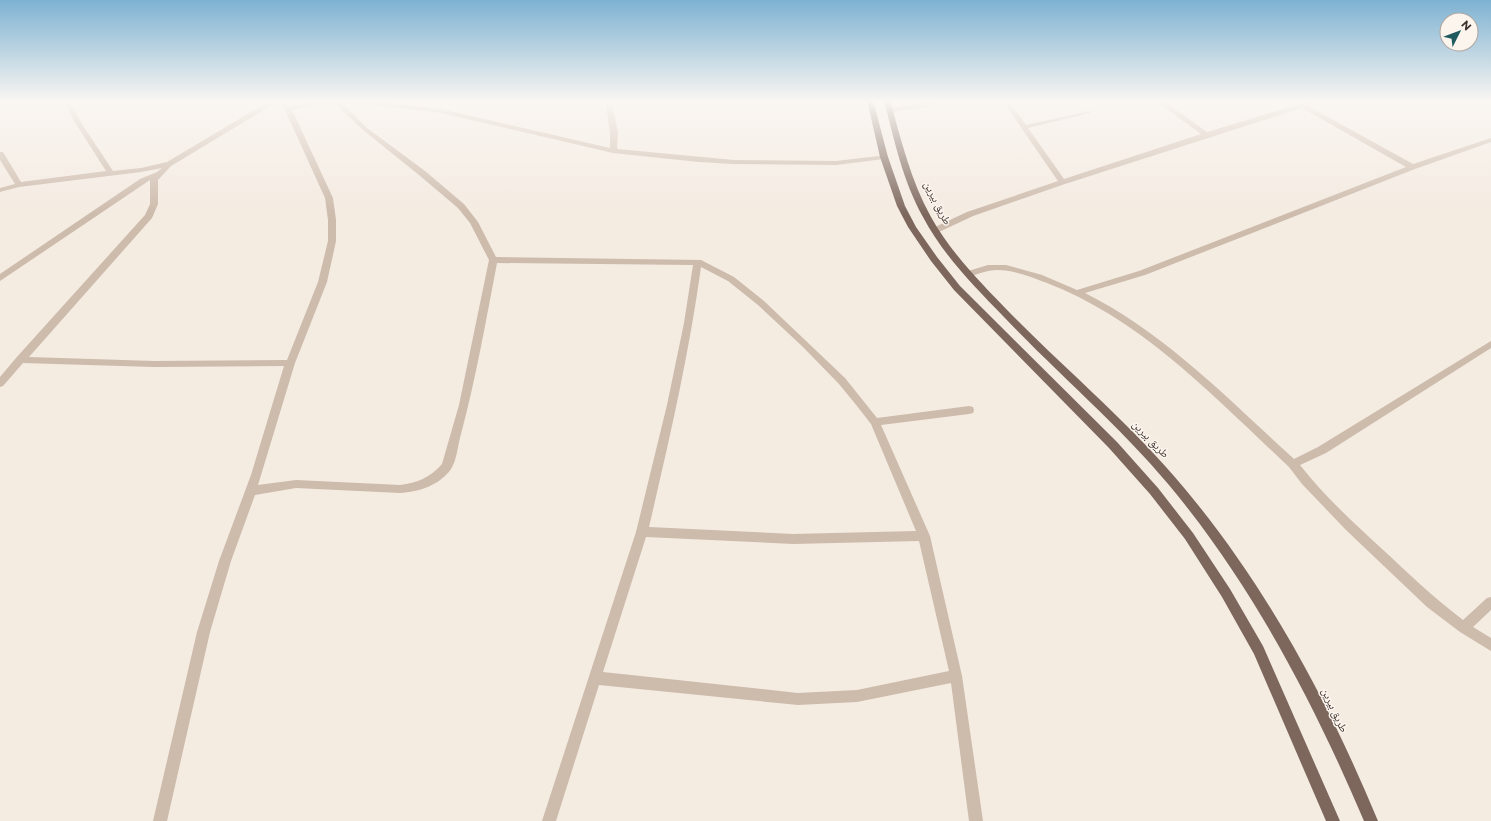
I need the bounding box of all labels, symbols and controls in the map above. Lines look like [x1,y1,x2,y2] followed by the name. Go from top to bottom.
[1439,12,1479,52] north arrow
[1458,17,1475,33] text: N
[921,179,955,227] street label: طريق بيرين
[1130,417,1172,461] street label: طريق بيرين
[1319,686,1351,734] street label: طريق بيرين

